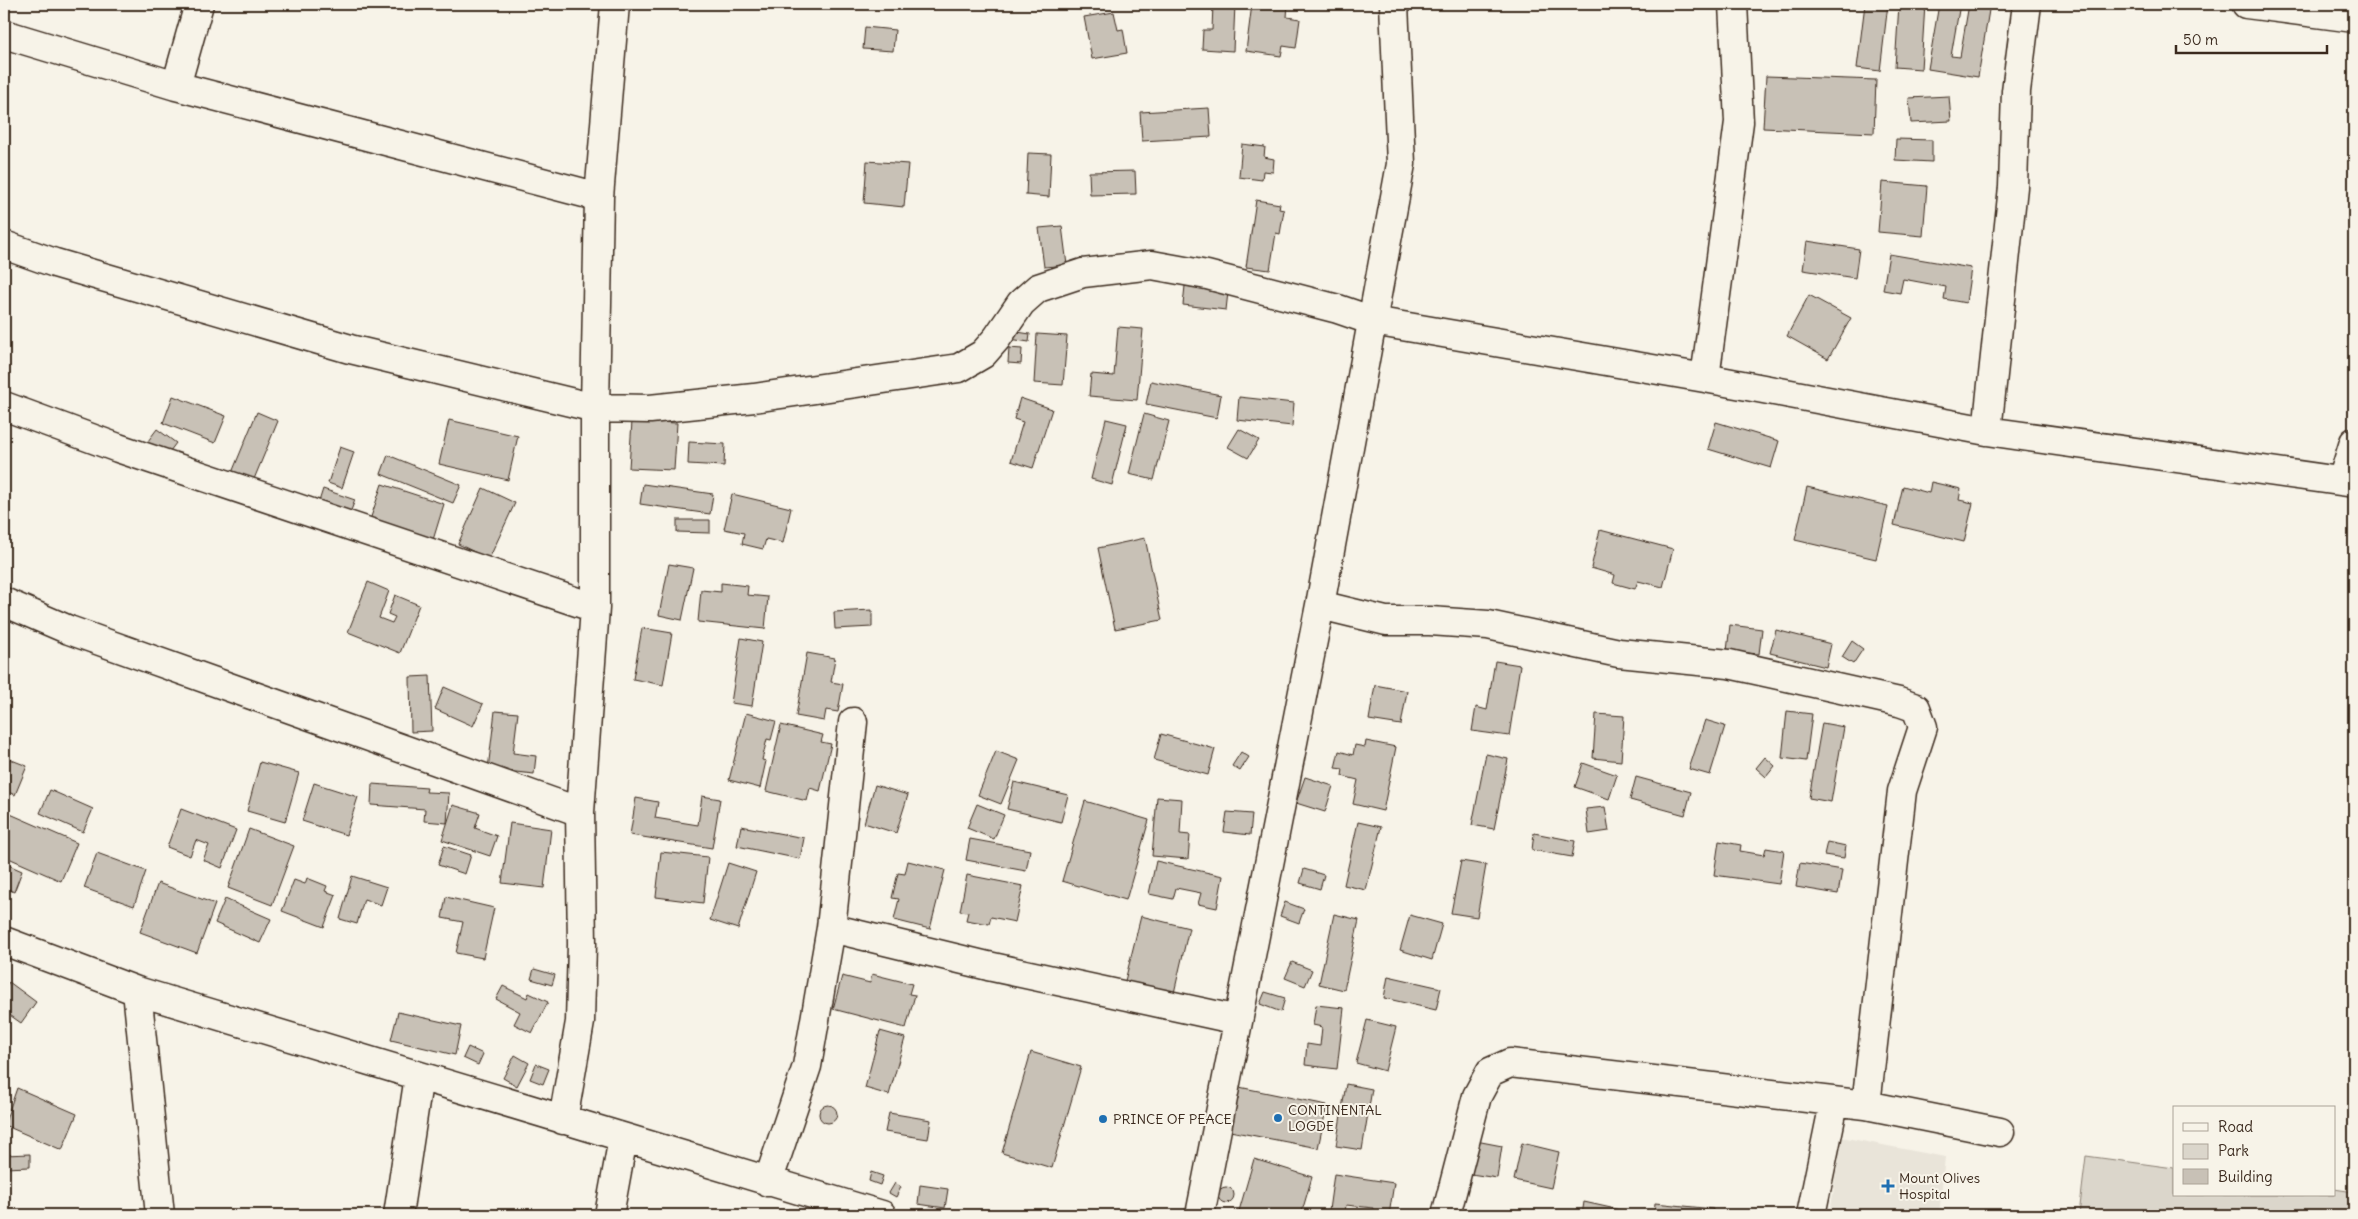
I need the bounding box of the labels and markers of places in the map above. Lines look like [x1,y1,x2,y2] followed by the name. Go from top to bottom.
[1288,1101,1382,1135] place label: CONTINENTAL LOGDE
[1113,1110,1232,1128] place label: PRINCE OF PEACE
[1272,1112,1284,1124] marker: CONTINENTAL LOGDE
[1097,1113,1109,1125] marker: PRINCE OF PEACE
[1899,1169,1980,1203] place label: Mount Olives Hospital
[1881,1179,1895,1193] marker: Mount Olives Hospital

